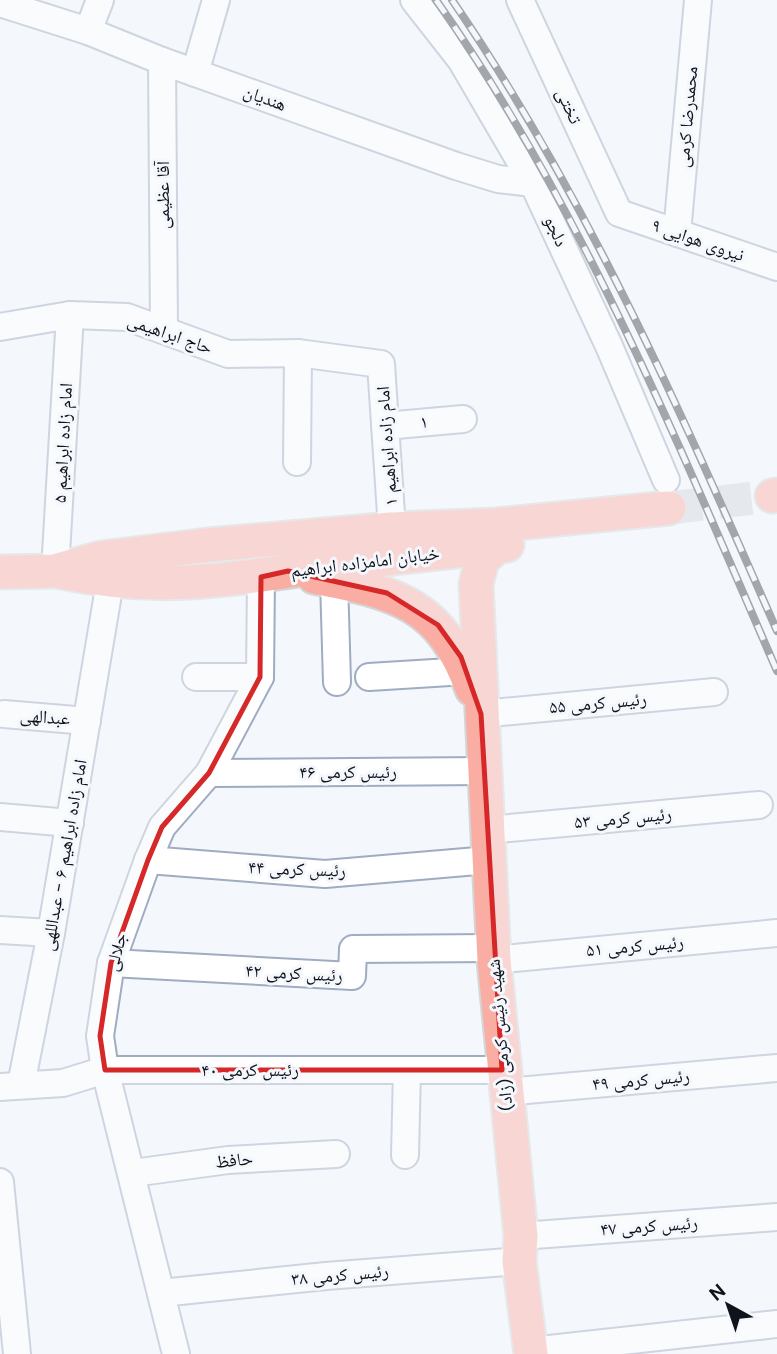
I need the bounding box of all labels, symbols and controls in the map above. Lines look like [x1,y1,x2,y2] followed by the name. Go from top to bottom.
[671,65,703,169] street label: محمدرضا کرمی
[240,79,290,117] street label: هندیان
[550,84,588,128] street label: تختی
[151,161,175,229] street label: آقا عظیمی
[538,212,574,250] street label: دلجو
[649,213,747,267] street label: نیروی هوایی ۹
[124,308,216,360] street label: حاج ابراهیمی
[48,382,78,504] street label: امام زاده ابراهیم ۵
[371,385,403,507] street label: امام زاده ابراهیم ۱
[419,410,429,434] street label: ۱
[289,541,441,583] street label: خیابان امامزاده ابراهیم
[548,687,648,719] street label: رئیس کرمی ۵۵
[19,703,71,731] street label: عبدالهی
[35,757,93,953] street label: امام زاده ابراهیم ۶ - عبداللهی
[299,760,397,784] street label: رئیس کرمی ۴۶
[573,802,673,834] street label: رئیس کرمی ۵۳
[248,855,346,883] street label: رئیس کرمی ۴۴
[99,930,133,974] street label: جلالی
[585,930,685,962] street label: رئیس کرمی ۵۱
[245,958,343,988] street label: رئیس کرمی ۴۲
[481,958,519,1112] street label: شهید رئیس کرمی (زاد)
[201,1058,299,1082] street label: رئیس کرمی ۴۰
[591,1064,691,1096] street label: رئیس کرمی ۴۹
[214,1146,254,1174] street label: حافظ
[599,1211,699,1241] street label: رئیس کرمی ۴۷
[290,1259,390,1291] street label: رئیس کرمی ۳۸
[693,1270,763,1340] north arrow
[704,1278,731,1306] text: N

